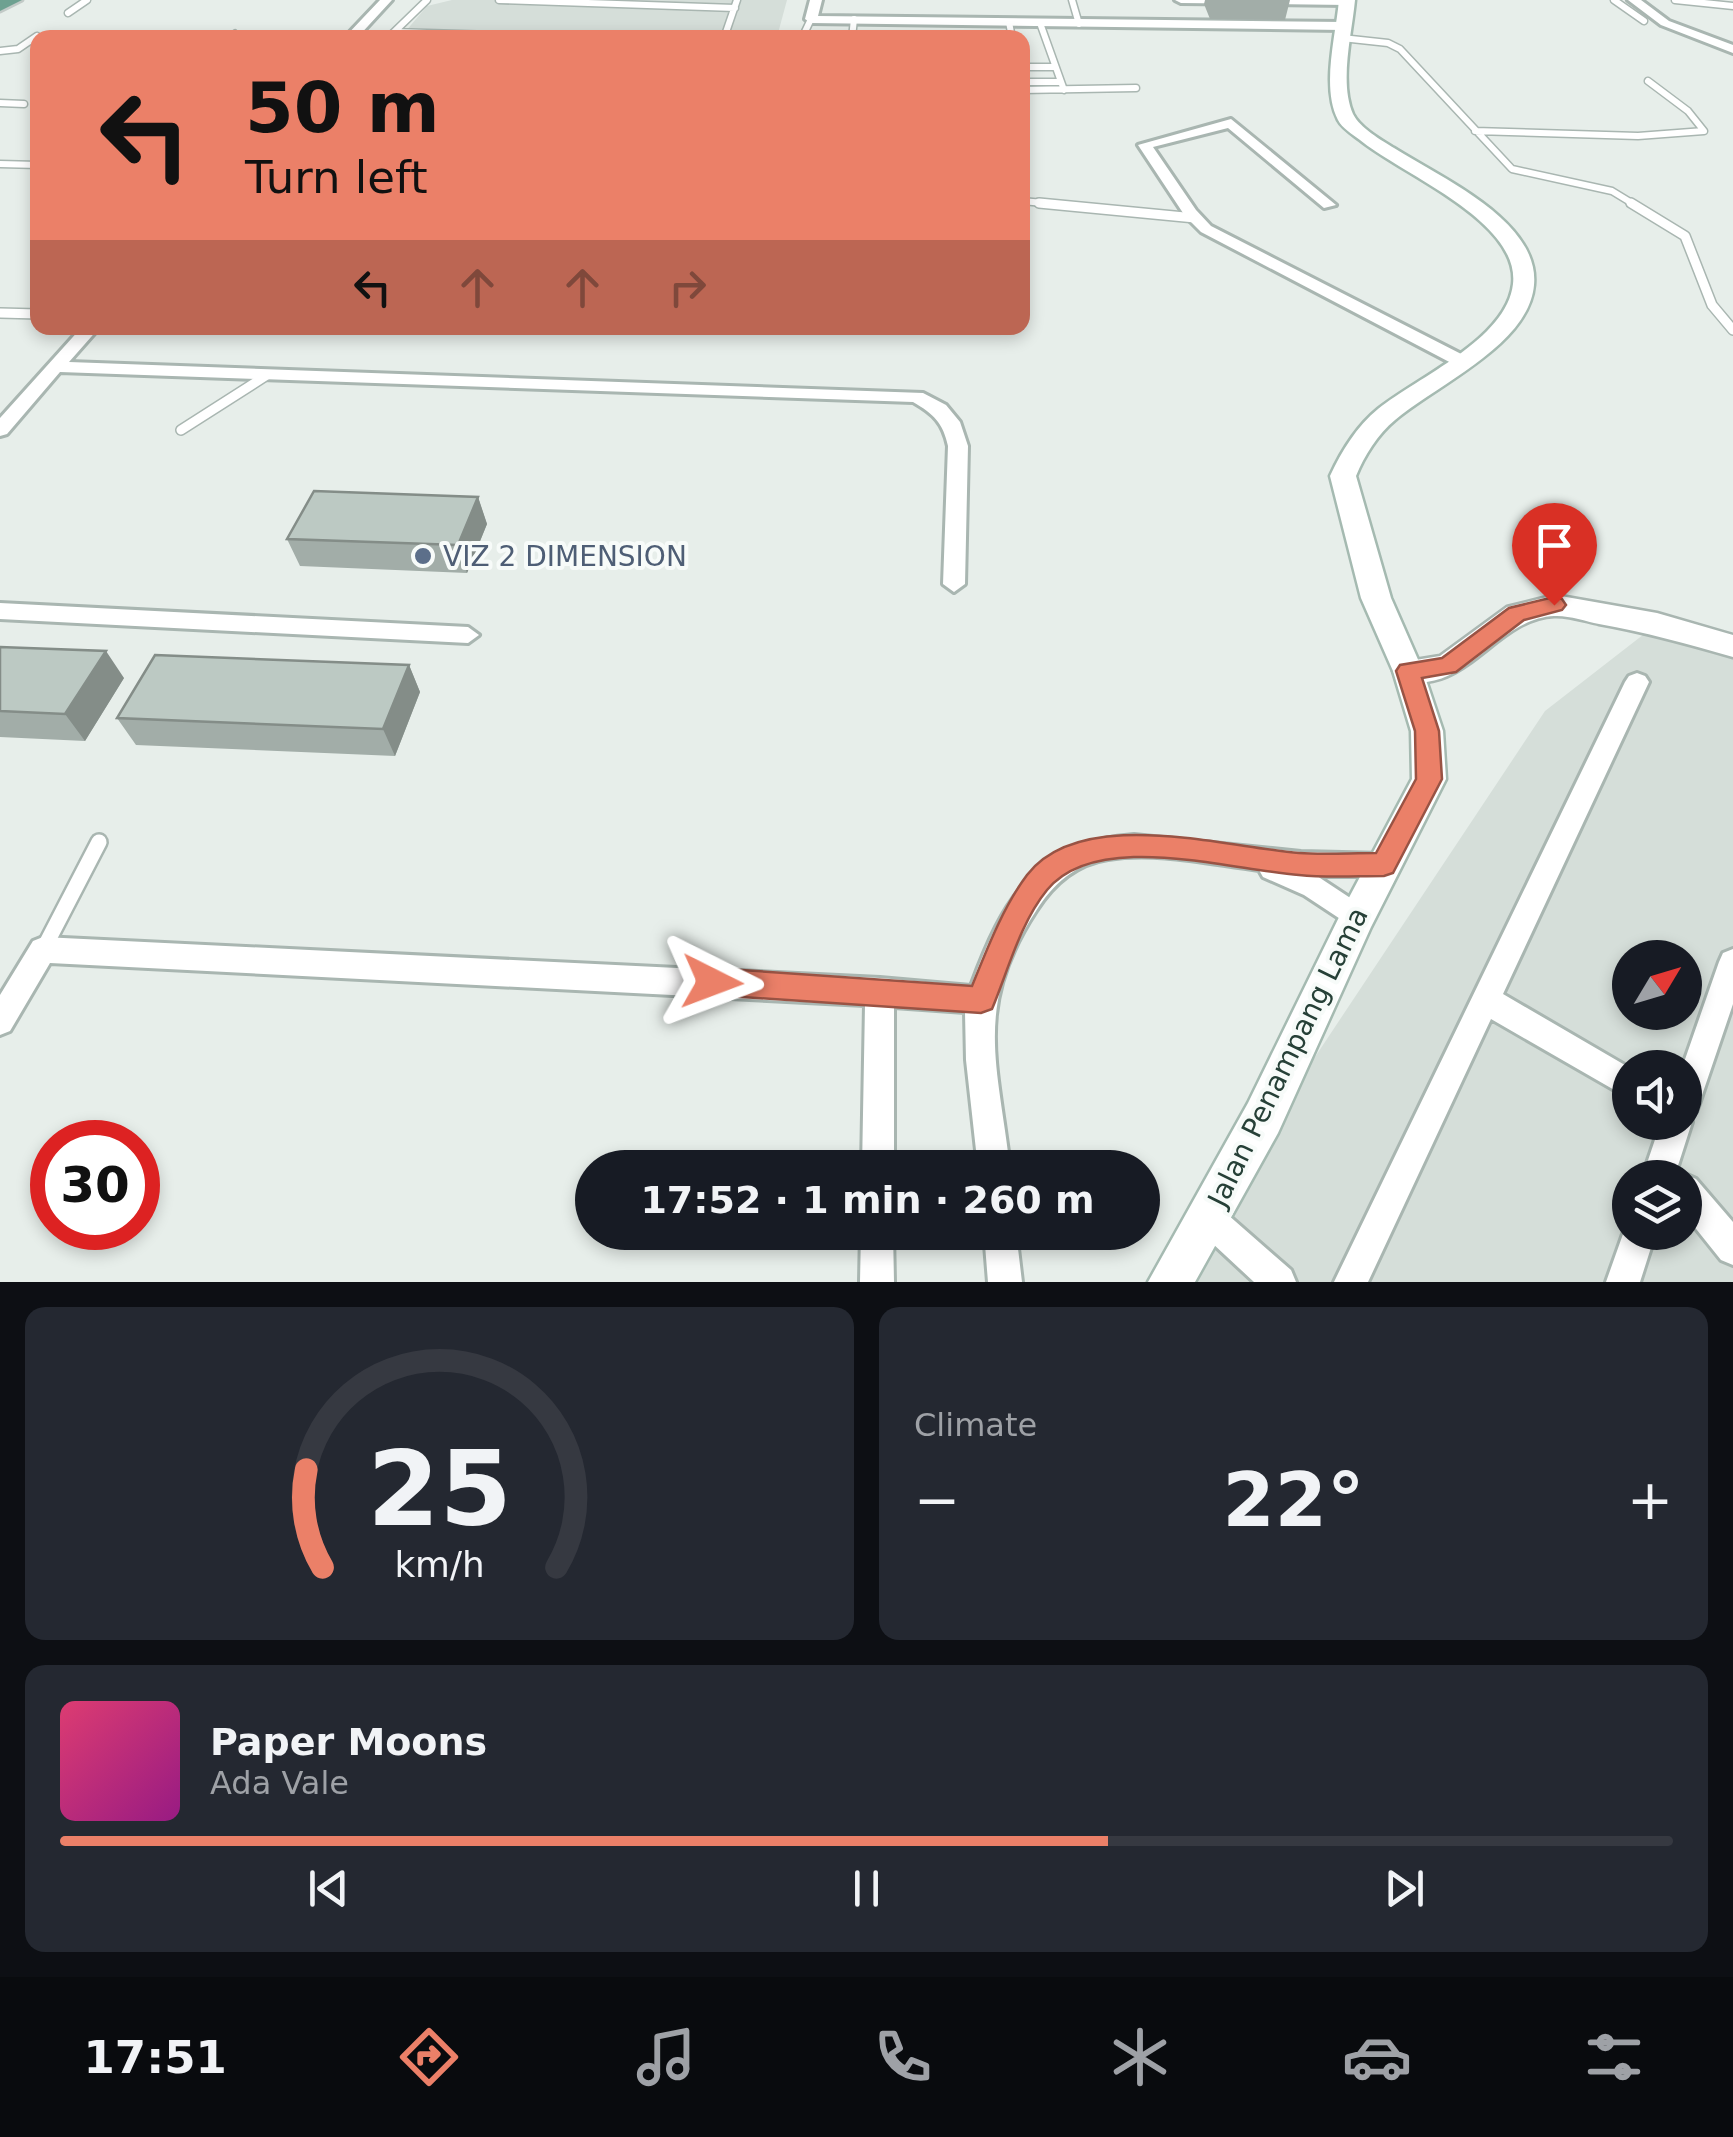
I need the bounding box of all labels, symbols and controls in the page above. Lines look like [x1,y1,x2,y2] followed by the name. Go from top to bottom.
[245,67,440,149] text: 50 m
[80,70,210,200] icon: left
[245,151,428,204] text: Turn left
[345,260,400,315] icon: left
[450,260,505,315] icon: ahead
[555,260,610,315] icon: ahead
[660,260,715,315] icon: right
[1512,503,1597,606] pin
[1527,518,1582,573] icon: arrive
[443,540,687,573] place label: VIZ 2 DIMENSION
[412,545,434,567] marker: VIZ 2 DIMENSION
[1200,902,1375,1214] street label: Jalan Penampang Lama
[660,930,764,1034] position arrow
[1612,940,1702,1030] north arrow
[1612,940,1702,1250] map controls
[1612,1050,1702,1140] button: sound
[30,1120,160,1250] speed limit sign: 30
[1612,1160,1702,1250] button: layers
[640,1178,1095,1222] text: 17:52 · 1 min · 260 m
[914,1406,1037,1444] text: Climate
[367,1428,512,1550] text: 25
[1223,1456,1364,1544] text: 22°
[914,1468,960,1532] text: −
[1627,1468,1673,1532] text: +
[394,1544,485,1585] text: km/h
[210,1720,487,1764] text: Paper Moons
[210,1764,349,1802] text: Ada Vale
[301,1861,356,1916] icon: previous
[839,1861,894,1916] icon: pause
[1377,1861,1432,1916] icon: next
[394,2022,464,2092] icon: directions
[631,2022,701,2092] icon: music
[868,2022,938,2092] icon: phone
[1105,2022,1175,2092] icon: climate
[1342,2022,1412,2092] icon: car
[1579,2022,1649,2092] icon: filters
[84,2031,227,2084] text: 17:51

